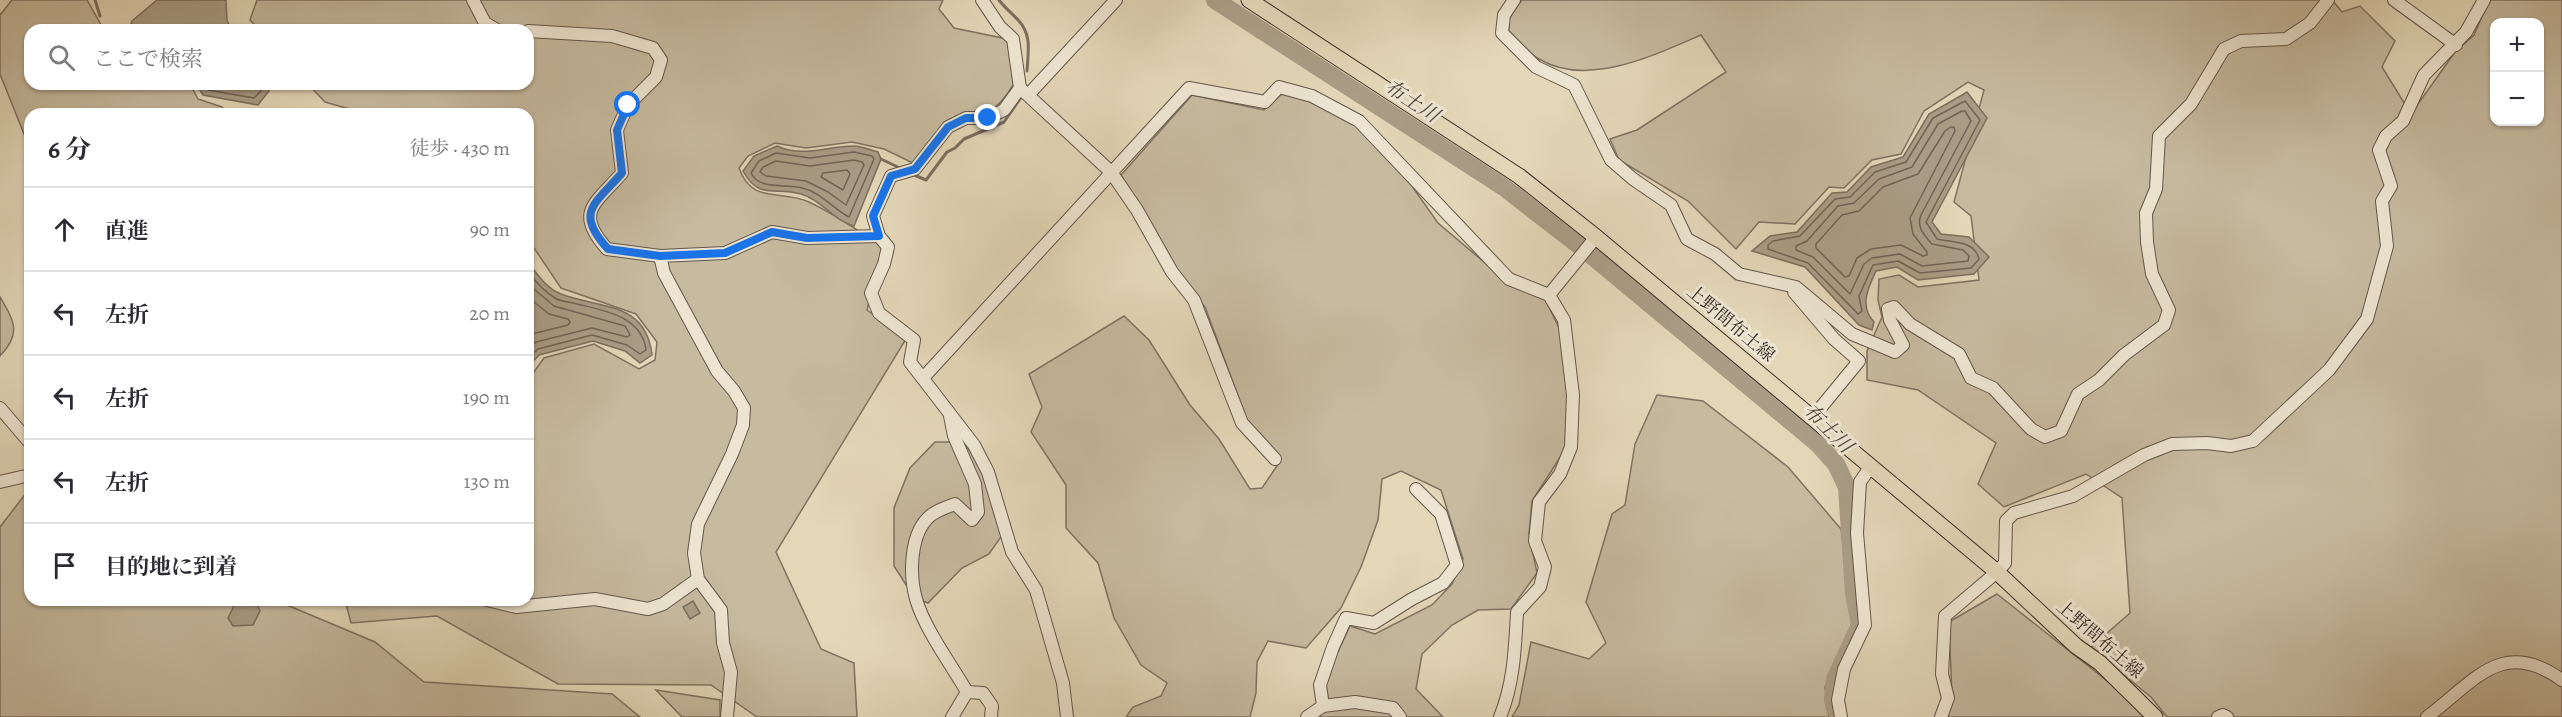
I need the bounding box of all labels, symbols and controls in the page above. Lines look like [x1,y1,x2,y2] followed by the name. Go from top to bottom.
[2490,18,2544,126] map controls
[2490,18,2544,72] button: +
[24,24,534,90] search box
[45,41,78,74] icon: search
[93,44,203,74] text: ここで検索
[2490,72,2544,126] button: −
[1379,73,1446,130] water label: 布土川
[614,91,640,117] route start
[974,104,1000,130] route end
[48,132,91,167] text: 6 分
[409,135,510,162] text: 徒歩 · 430 m
[48,213,81,246] icon: ahead
[105,216,149,246] text: 直進
[470,216,510,243] text: 90 m
[1682,279,1780,367] street label: 上野間布土線
[48,297,81,330] icon: left
[105,300,149,330] text: 左折
[469,300,510,327] text: 20 m
[48,381,81,414] icon: left
[105,384,149,414] text: 左折
[463,384,510,411] text: 190 m
[1797,397,1860,460] water label: 布土川
[48,465,81,498] icon: left
[105,468,149,498] text: 左折
[464,468,510,495] text: 130 m
[48,549,81,582] icon: arrive
[105,552,237,582] text: 目的地に到着
[2051,595,2149,683] street label: 上野間布土線

